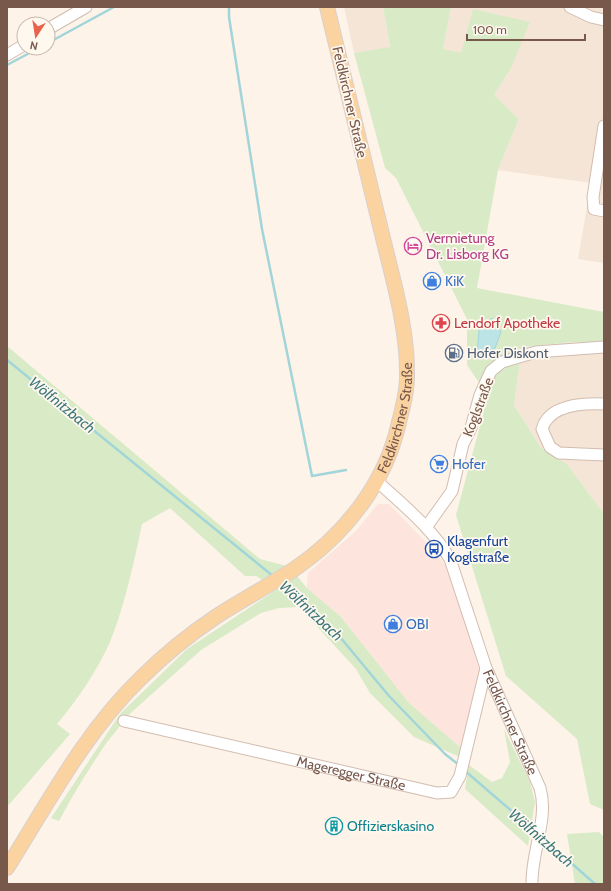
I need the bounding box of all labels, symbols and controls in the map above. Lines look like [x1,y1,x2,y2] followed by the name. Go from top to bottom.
[16,16,56,56] north arrow
[467,16,585,42] scale bar
[473,22,507,37] text: 100 m
[29,38,39,53] text: N
[328,45,372,159] street label: Feldkirchner Straße
[426,229,509,263] place label: Vermietung Dr. Lisborg KG
[403,236,423,256] hotel icon: Vermietung Dr. Lisborg KG
[422,271,442,291] shop icon: KiK
[445,272,464,290] place label: KiK
[431,313,451,333] pharmacy icon: Lendorf Apotheke
[454,314,560,332] place label: Lendorf Apotheke
[444,343,464,363] fuel station icon: Hofer Diskont
[467,344,549,362] place label: Hofer Diskont
[373,362,416,476] street label: Feldkirchner Straße
[25,373,99,437] water label: Wölfnitzbach
[458,375,498,439] street label: Koglstraße
[429,454,449,474] supermarket icon: Hofer
[452,455,486,473] place label: Hofer
[447,532,509,566] place label: Klagenfurt Koglstraße
[424,539,444,559] bus stop icon: Klagenfurt Koglstraße
[276,577,346,645] water label: Wölfnitzbach
[383,614,403,634] shop icon: OBI
[406,615,429,633] place label: OBI
[479,667,542,778] street label: Feldkirchner Straße
[295,752,407,794] street label: Mageregger Straße
[505,805,577,871] water label: Wölfnitzbach
[324,816,344,836] building icon: Offizierskasino
[347,817,434,835] place label: Offizierskasino

